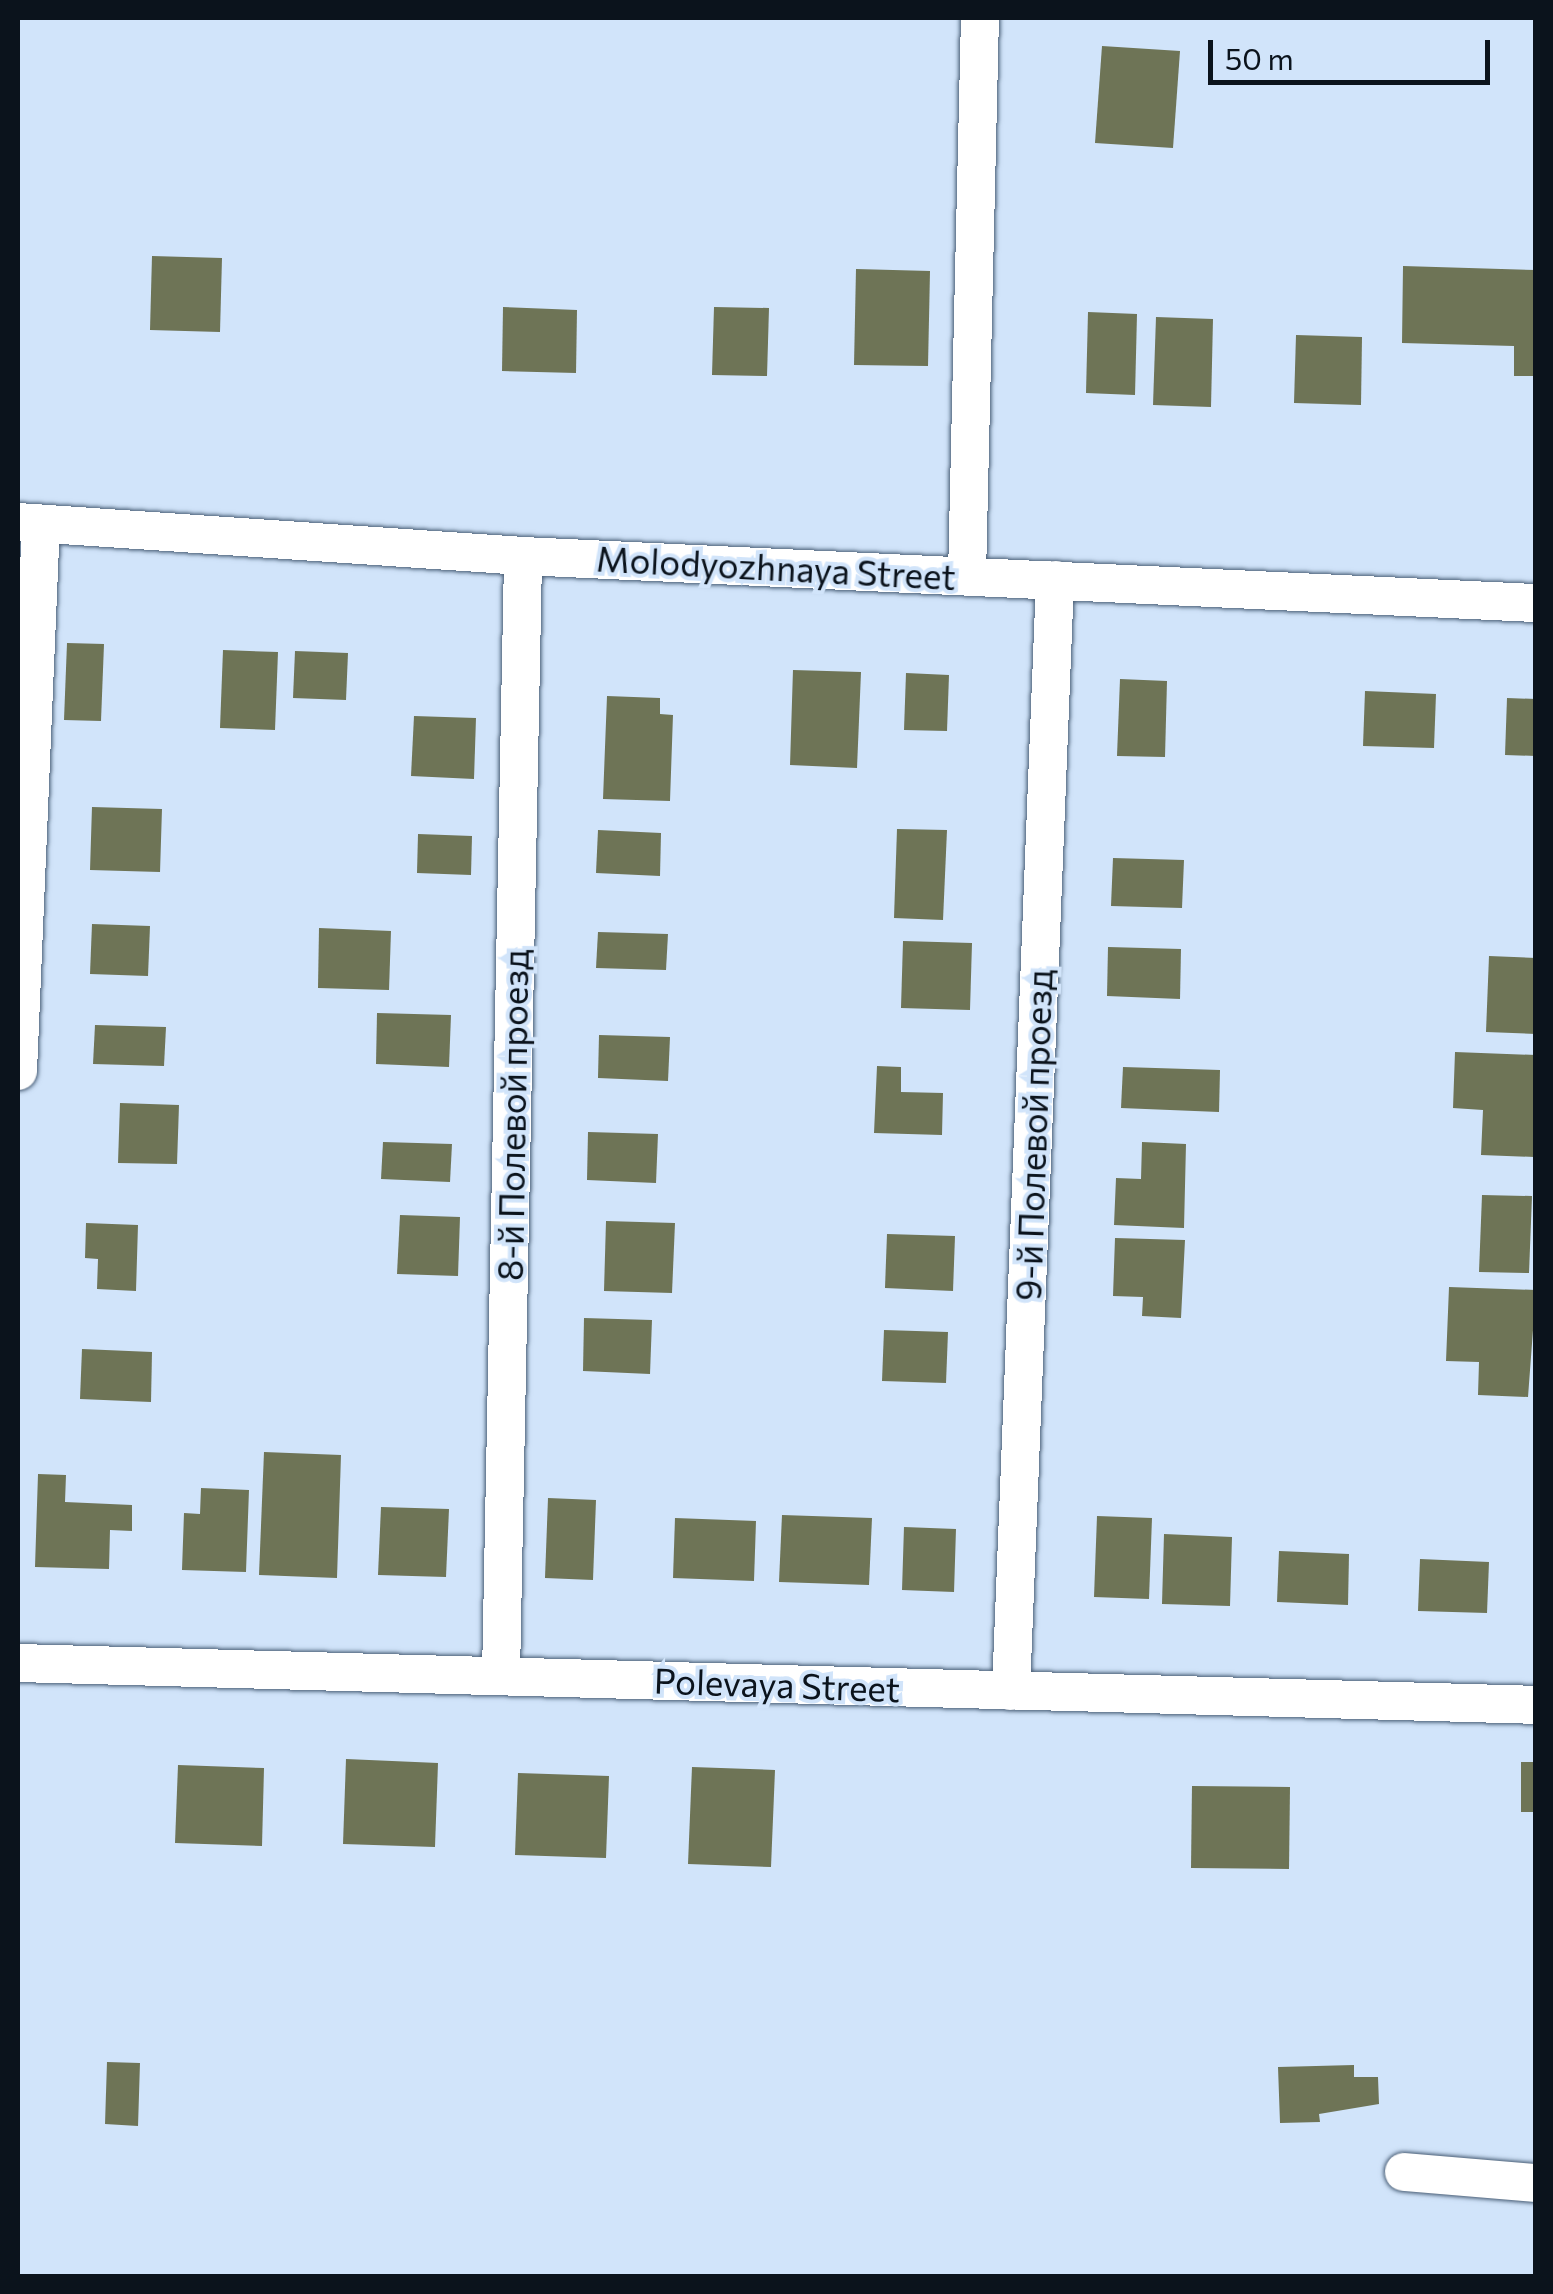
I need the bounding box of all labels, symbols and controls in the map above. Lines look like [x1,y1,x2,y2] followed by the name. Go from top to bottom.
[1213,20,1496,82] scale bar
[1225,39,1294,76] text: 50 m
[595,537,957,597] street label: Molodyozhnaya Street
[488,949,536,1281] street label: 8-й Полевой проезд
[1006,968,1060,1302] street label: 9-й Полевой проезд
[653,1659,901,1709] street label: Polevaya Street

